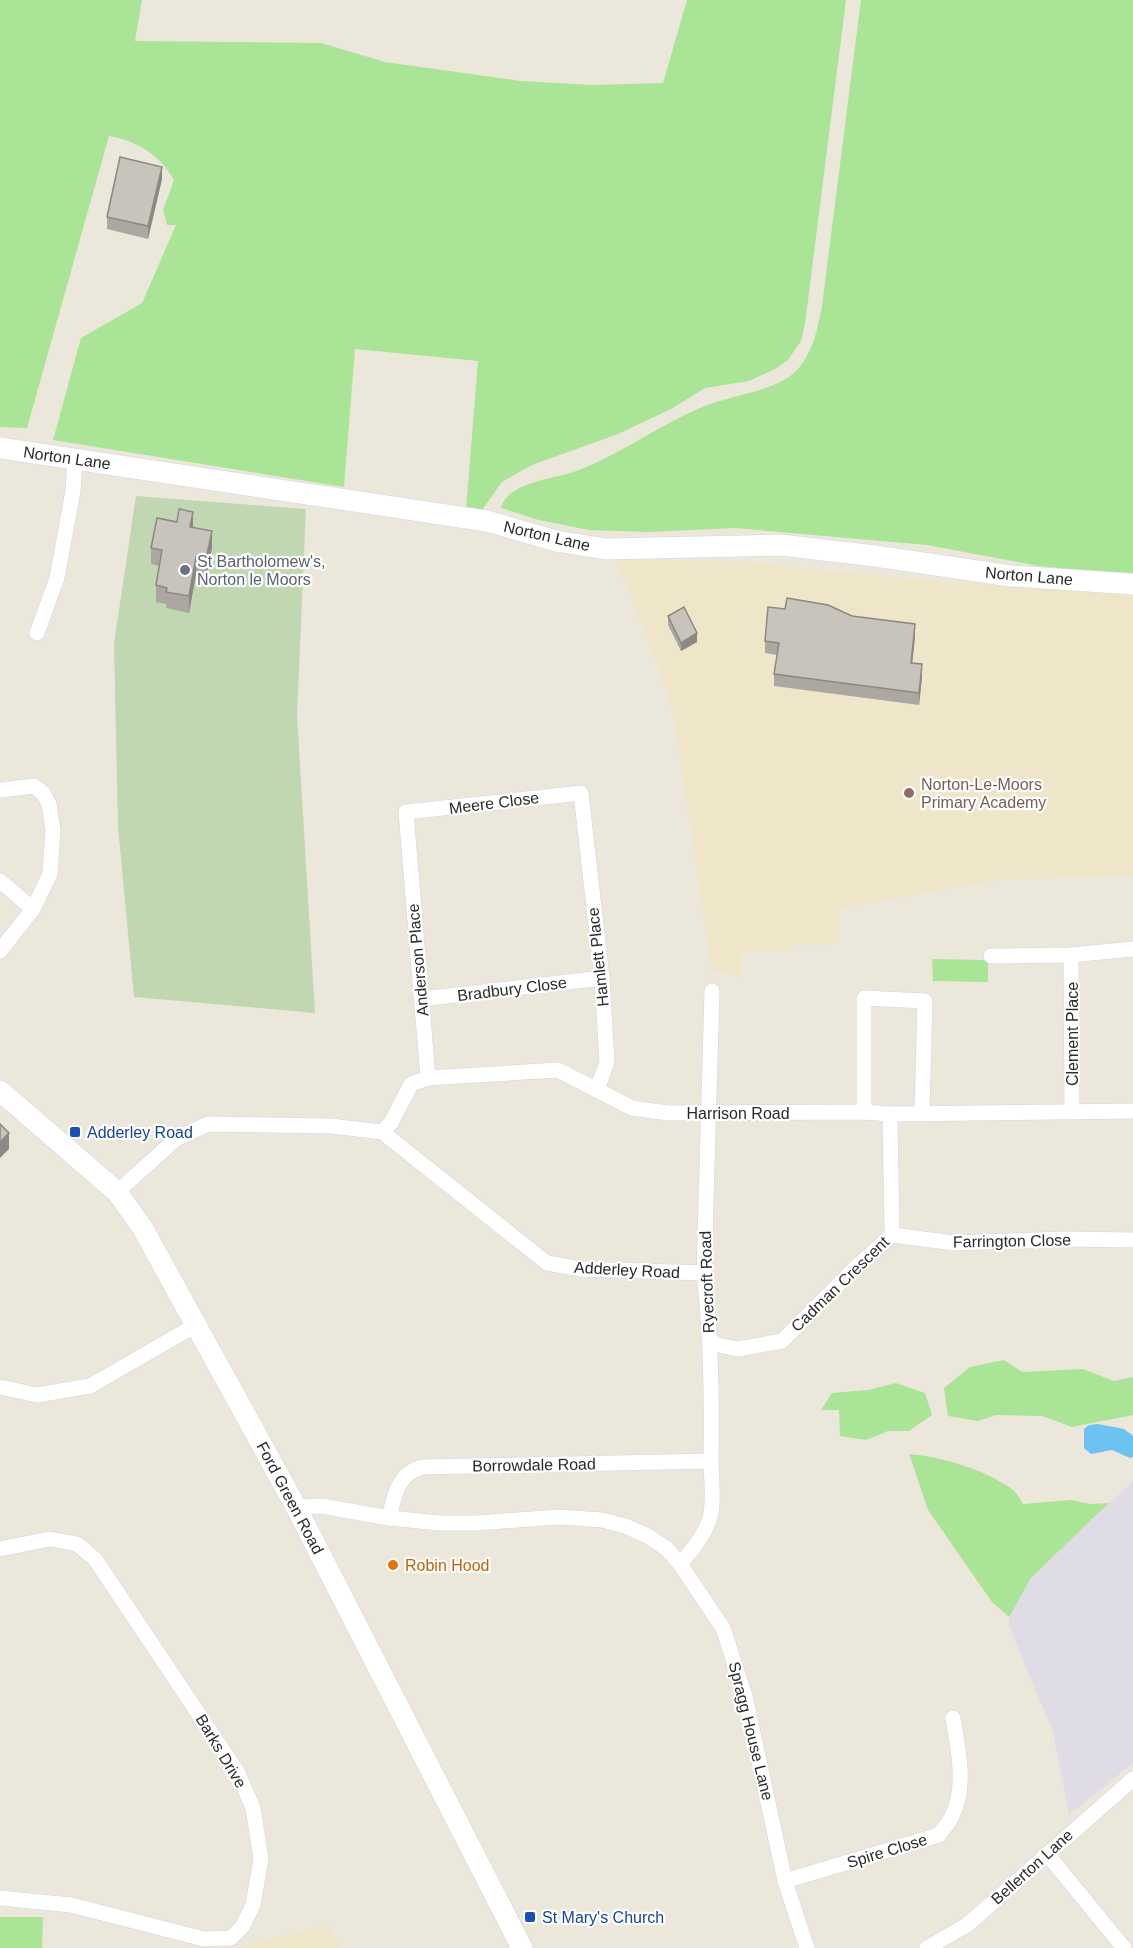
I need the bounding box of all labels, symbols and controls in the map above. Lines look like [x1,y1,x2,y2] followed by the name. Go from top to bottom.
[22,443,112,473] street label: Norton Lane
[502,518,592,554] street label: Norton Lane
[197,553,325,588] place label: St Bartholomew's, Norton le Moors
[178,563,192,577] marker: St Bartholomew's, Norton le Moors
[984,564,1074,588] street label: Norton Lane
[921,776,1046,811] place label: Norton-Le-Moors Primary Academy
[902,786,916,800] marker: Norton-Le-Moors Primary Academy
[448,789,540,817] street label: Meere Close
[405,903,431,1017] street label: Anderson Place
[584,906,612,1007] street label: Hamlett Place
[456,974,568,1004] street label: Bradbury Close
[1064,982,1081,1086] street label: Clement Place
[686,1105,790,1122] street label: Harrison Road
[87,1124,193,1141] place label: Adderley Road
[68,1125,82,1139] marker: Adderley Road
[697,1231,717,1333] street label: Ryecroft Road
[953,1231,1071,1251] street label: Farrington Close
[788,1233,893,1335] street label: Cadman Crescent
[574,1259,680,1281] street label: Adderley Road
[253,1439,327,1557] street label: Ford Green Road
[472,1455,596,1475] street label: Borrowdale Road
[405,1557,490,1574] place label: Robin Hood
[386,1558,400,1572] marker: Robin Hood
[726,1660,776,1802] street label: Spragg House Lane
[192,1711,250,1791] street label: Barks Drive
[988,1826,1076,1908] street label: Bellerton Lane
[845,1831,929,1871] street label: Spire Close
[542,1909,664,1926] place label: St Mary's Church
[523,1910,537,1924] marker: St Mary's Church

